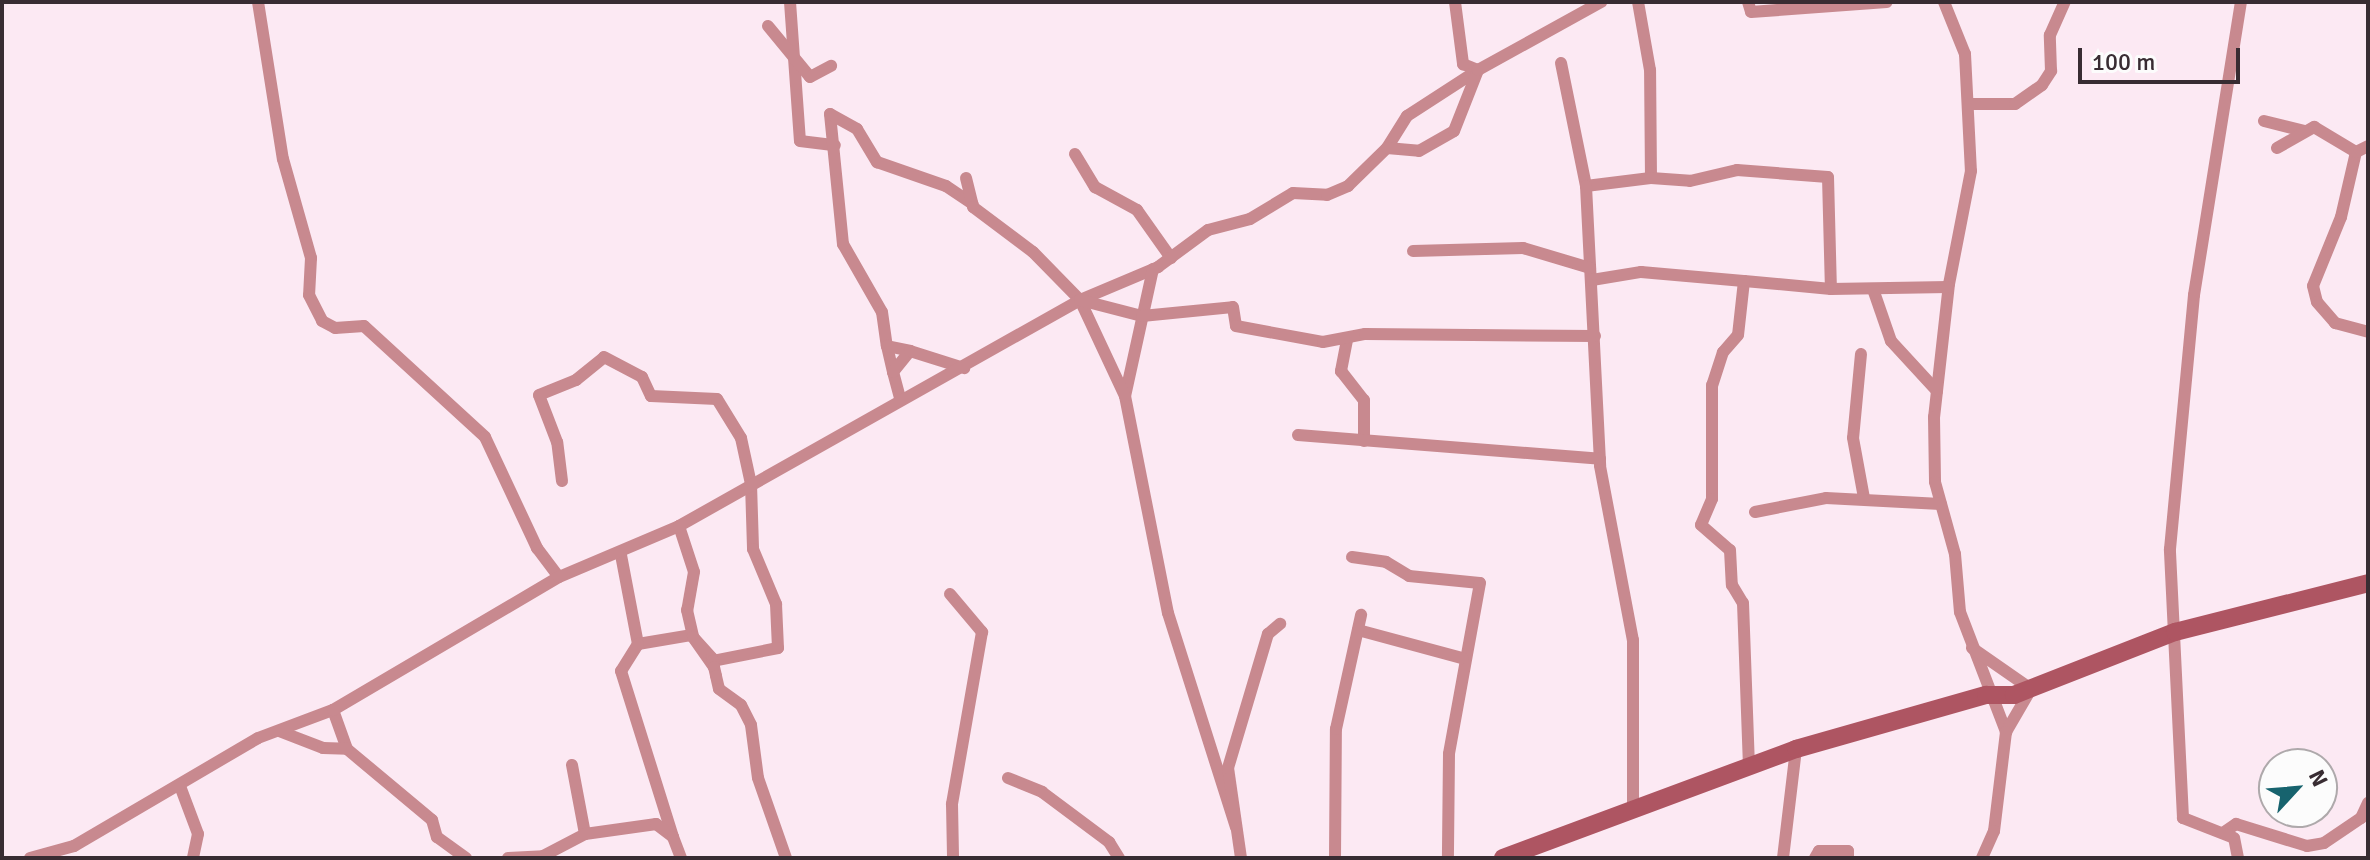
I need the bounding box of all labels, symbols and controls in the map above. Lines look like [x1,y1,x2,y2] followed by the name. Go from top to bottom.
[2082,32,2244,82] scale bar
[2092,47,2155,77] text: 100 m
[2258,748,2338,828] north arrow
[2303,765,2334,791] text: N

